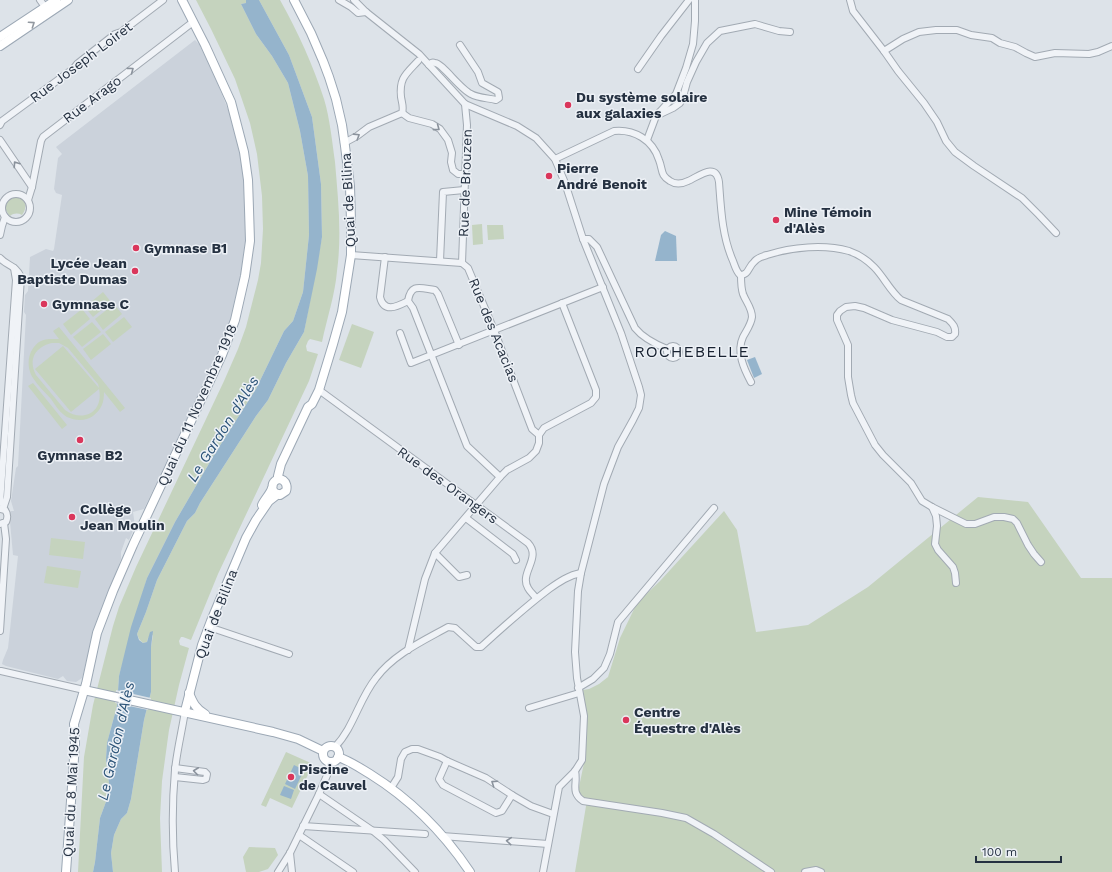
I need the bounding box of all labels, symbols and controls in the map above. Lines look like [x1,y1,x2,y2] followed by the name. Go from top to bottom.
[27,18,135,106] street label: Rue Joseph Loiret
[28,22,35,29] one-way arrow
[127,67,134,74] one-way arrow
[60,72,124,126] street label: Rue Arago
[576,89,707,121] place label: Du système solaire aux galaxies
[563,100,573,110] marker: Du système solaire aux galaxies
[432,123,439,130] one-way arrow
[455,129,475,237] street label: Rue de Brouzen
[353,133,360,140] one-way arrow
[338,152,358,248] street label: Quai de Bilina
[557,160,647,192] place label: Pierre André Benoit
[14,161,21,168] one-way arrow
[544,171,554,181] marker: Pierre André Benoit
[784,204,872,236] place label: Mine Témoin d'Alès
[771,215,781,225] marker: Mine Témoin d'Alès
[144,240,227,256] place label: Gymnase B1
[131,243,141,253] marker: Gymnase B1
[17,255,128,287] place label: Lycée Jean Baptiste Dumas
[130,266,140,276] marker: Lycée Jean Baptiste Dumas
[466,276,522,384] street label: Rue des Acacias
[52,296,129,312] place label: Gymnase C
[39,299,49,309] marker: Gymnase C
[154,322,240,488] street label: Quai du 11 Novembre 1918
[634,342,750,361] district label: ROCHEBELLE
[183,373,263,485] water label: Le Gardon d'Alès
[75,435,85,445] marker: Gymnase B2
[395,443,501,527] street label: Rue des Orangers
[37,447,123,463] place label: Gymnase B2
[80,501,165,533] place label: Collège Jean Moulin
[67,512,77,522] marker: Collège Jean Moulin
[192,567,240,661] street label: Quai de Bilina
[94,680,138,802] water label: Le Gardon d'Alès
[634,704,741,736] place label: Centre Équestre d'Alès
[621,715,631,725] marker: Centre Équestre d'Alès
[60,727,82,857] street label: Quai du 8 Mai 1945
[299,761,367,793] place label: Piscine de Cauvel
[193,767,199,776] one-way arrow
[286,772,296,782] marker: Piscine de Cauvel
[492,781,499,788] one-way arrow
[506,836,512,845] one-way arrow
[976,838,1061,864] scale bar
[982,845,1017,859] text: 100 m

